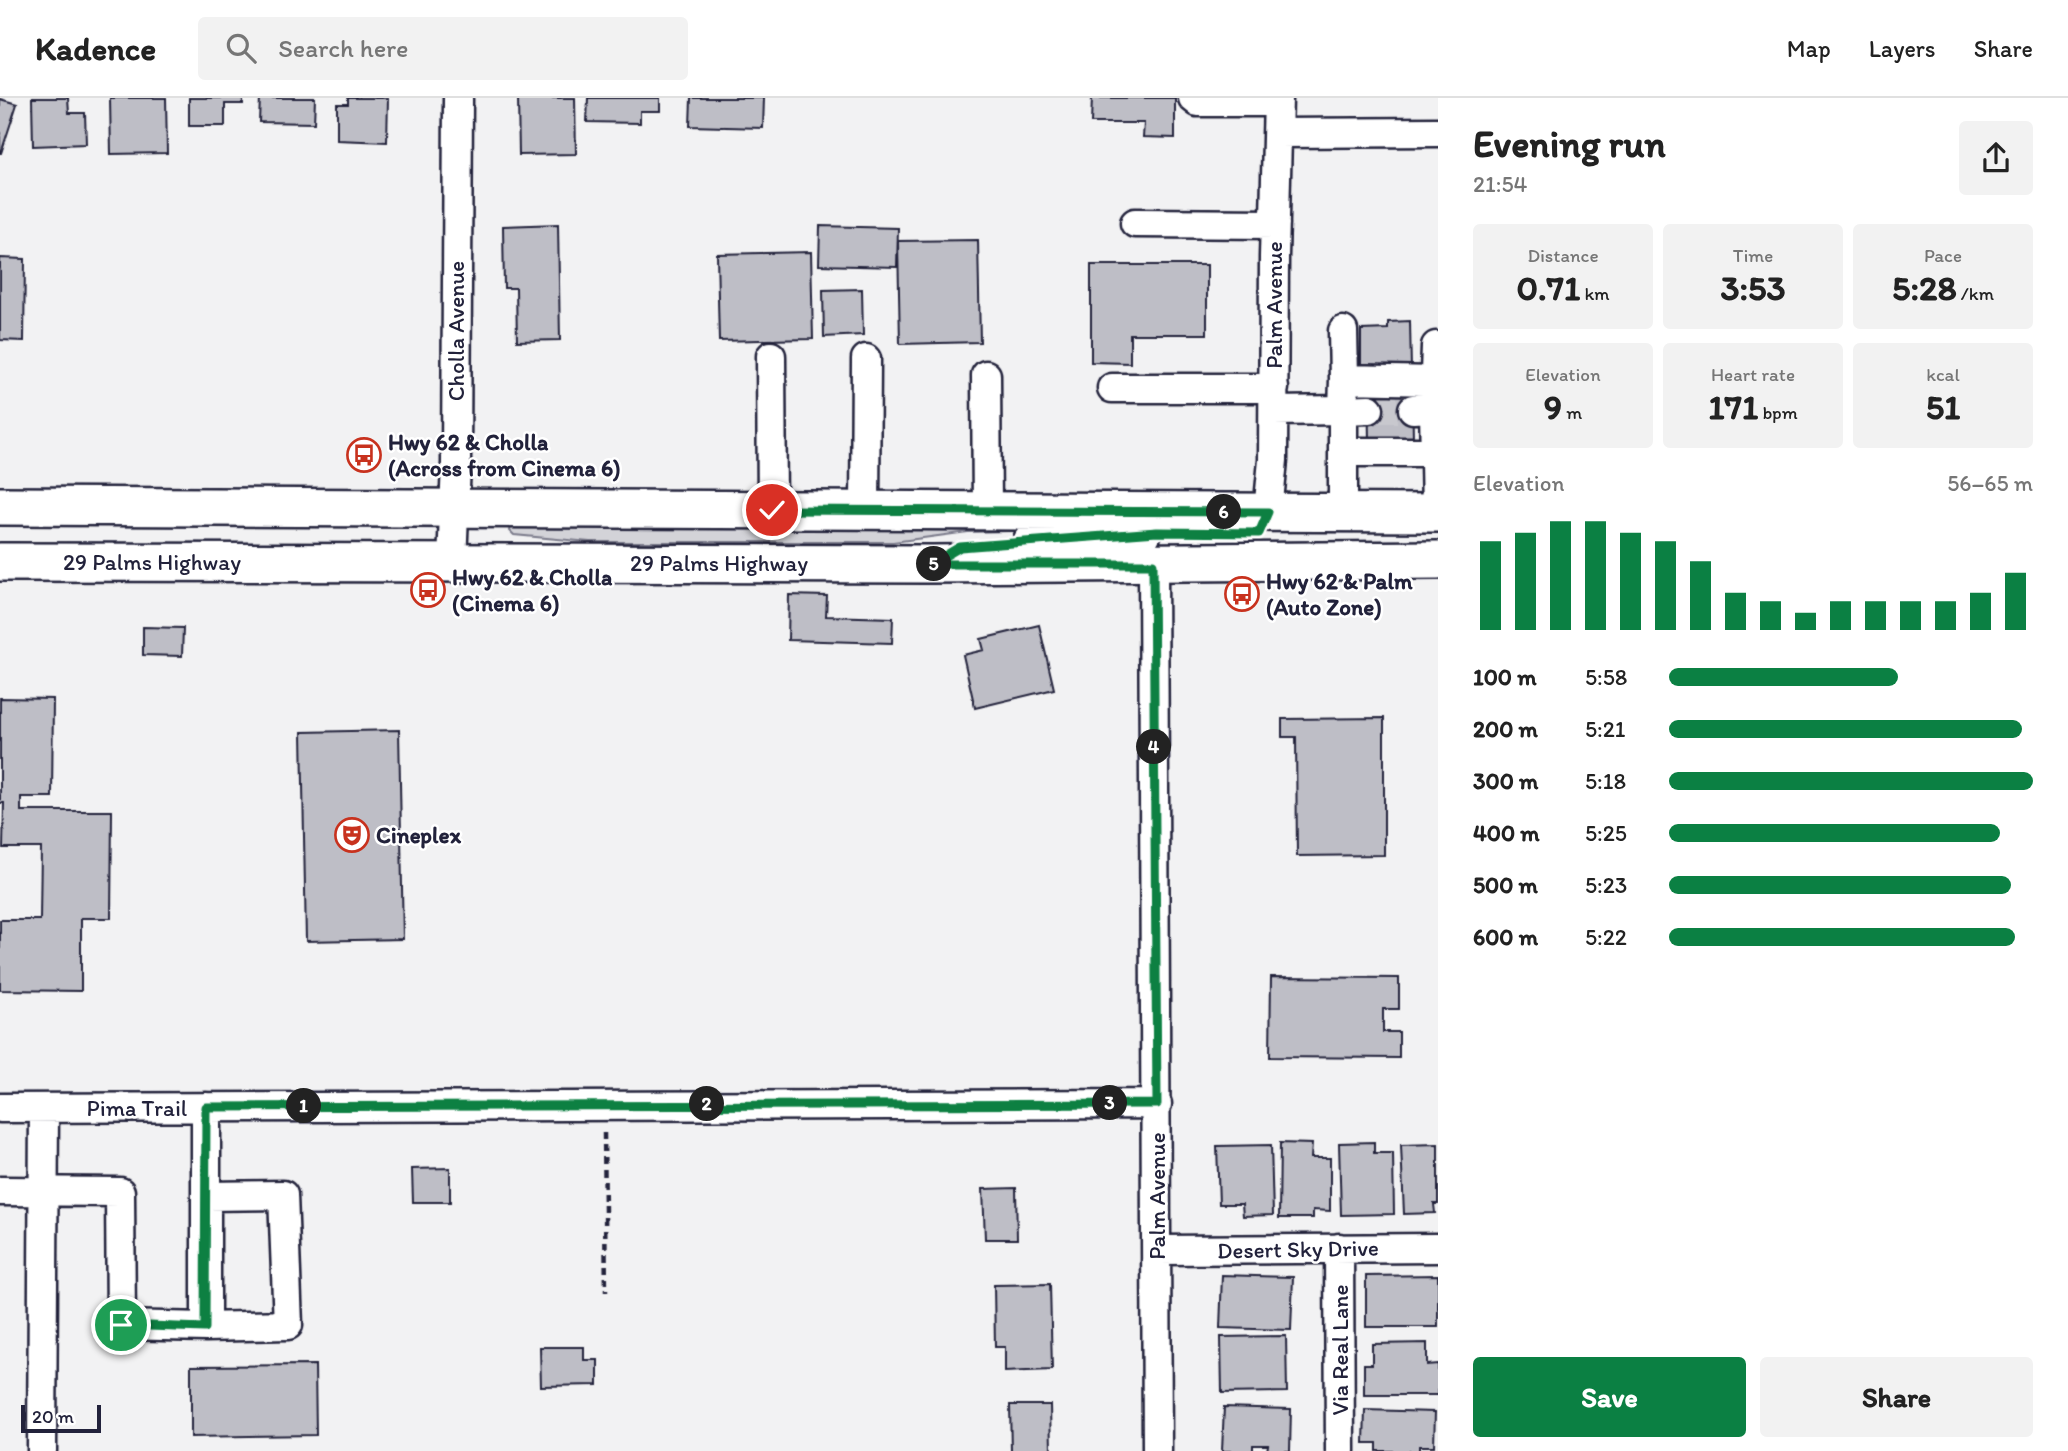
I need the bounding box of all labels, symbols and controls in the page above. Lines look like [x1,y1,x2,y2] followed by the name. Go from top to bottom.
[198,17,688,80] search box
[35,29,156,68] text: Kadence
[222,29,260,67] icon: search
[278,32,409,64] text: Search here
[1787,34,1831,63] text: Map
[1869,34,1936,63] text: Layers
[1974,34,2033,63] text: Share
[1473,121,1666,167] text: Evening run
[1959,121,2033,195] button: share
[1473,170,1527,198] text: 21:54
[1260,241,1288,369] street label: Palm Avenue
[1527,244,1599,267] text: Distance
[1733,244,1773,267] text: Time
[1924,244,1962,267] text: Pace
[442,261,470,401] street label: Cholla Avenue
[1516,267,1580,309] text: 0.71
[1720,267,1786,309] text: 3:53
[1892,267,1957,309] text: 5:28
[1580,282,1610,305] text: km
[1957,282,1994,305] text: /km
[1525,363,1601,386] text: Elevation
[1711,363,1795,386] text: Heart rate
[1926,363,1960,386] text: kcal
[1544,386,1562,428] text: 9
[1708,386,1758,428] text: 171
[1926,386,1960,428] text: 51
[1562,401,1582,424] text: m
[1758,401,1798,424] text: bpm
[388,428,621,482] place label: Hwy 62 & Cholla (Across from Cinema 6)
[345,436,383,474] bus stop icon: Hwy 62 & Cholla (Across from Cinema 6)
[1473,469,1564,497] text: Elevation
[1947,469,2033,497] text: 56–65 m
[742,480,802,540] pin
[753,491,791,529] icon: check
[1206,494,1242,530] pin: 6
[1218,500,1229,523] text: 6
[916,546,951,582] pin: 5
[63,548,241,576] street label: 29 Palms Highway
[630,549,808,577] street label: 29 Palms Highway
[929,552,938,575] text: 5
[452,563,613,617] place label: Hwy 62 & Cholla (Cinema 6)
[1266,567,1413,621] place label: Hwy 62 & Palm (Auto Zone)
[409,571,447,609] bus stop icon: Hwy 62 & Cholla (Cinema 6)
[1223,575,1261,613] bus stop icon: Hwy 62 & Palm (Auto Zone)
[1473,663,1537,691] text: 100 m
[1585,663,1627,691] text: 5:58
[1473,715,1538,743] text: 200 m
[1585,715,1625,743] text: 5:21
[1136,730,1172,764] pin: 4
[1148,735,1159,758] text: 4
[1473,767,1538,795] text: 300 m
[1585,767,1626,795] text: 5:18
[333,816,371,854] theatre icon: Cineplex
[1473,819,1540,847] text: 400 m
[1585,819,1627,847] text: 5:25
[376,821,462,849] place label: Cineplex
[1473,871,1538,899] text: 500 m
[1585,871,1627,899] text: 5:23
[1473,923,1538,951] text: 600 m
[1585,923,1627,951] text: 5:22
[690,1086,724,1122] pin: 2
[1092,1086,1128,1121] pin: 3
[286,1088,322,1124] pin: 1
[1104,1091,1115,1114] text: 3
[702,1092,712,1115] text: 2
[87,1094,188,1122] street label: Pima Trail
[299,1094,308,1117] text: 1
[1143,1132,1171,1260] street label: Palm Avenue
[1217,1234,1379,1264] street label: Desert Sky Drive
[1326,1284,1354,1416] street label: Via Real Lane
[91,1295,151,1355] pin
[102,1306,140,1344] icon: arrive
[1473,1357,1746,1437] button: Save
[1760,1357,2033,1437] button: Share
[21,1402,102,1434] scale bar
[32,1405,74,1428] text: 20 m

